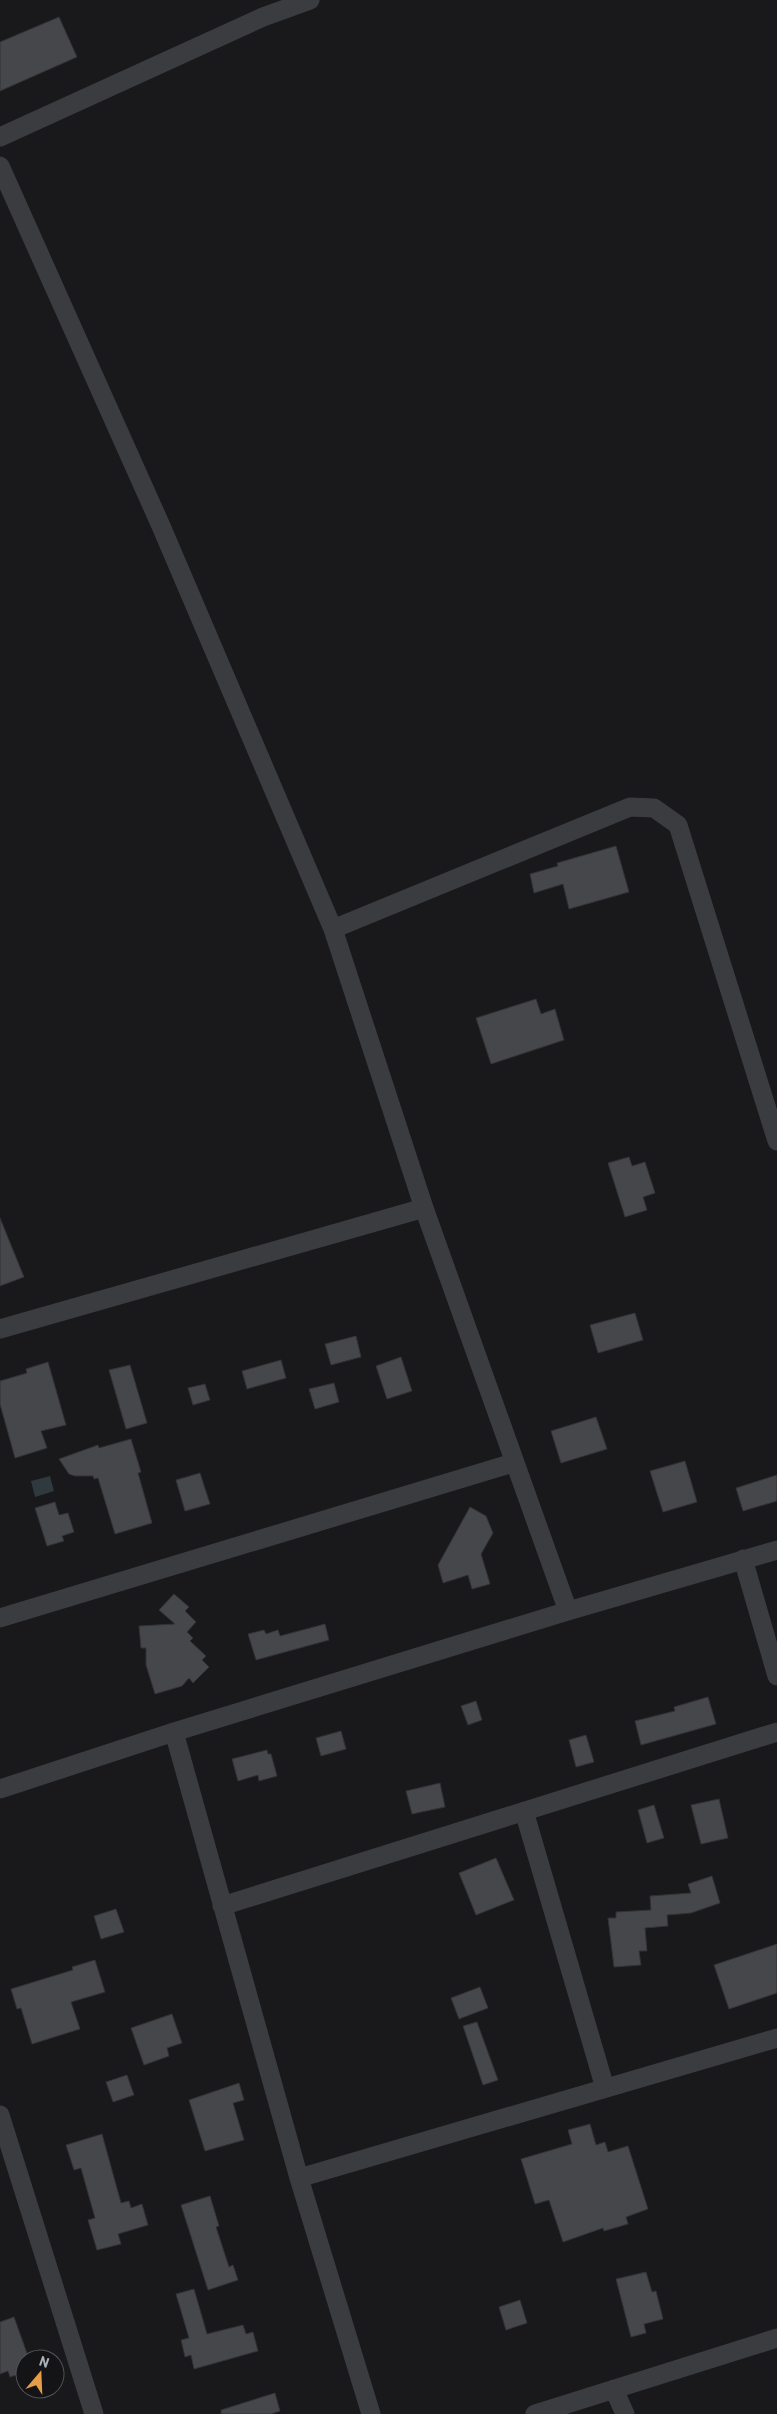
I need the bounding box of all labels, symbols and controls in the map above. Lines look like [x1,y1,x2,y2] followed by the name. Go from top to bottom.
[15,2349,65,2399] north arrow
[37,2352,52,2371] text: N

